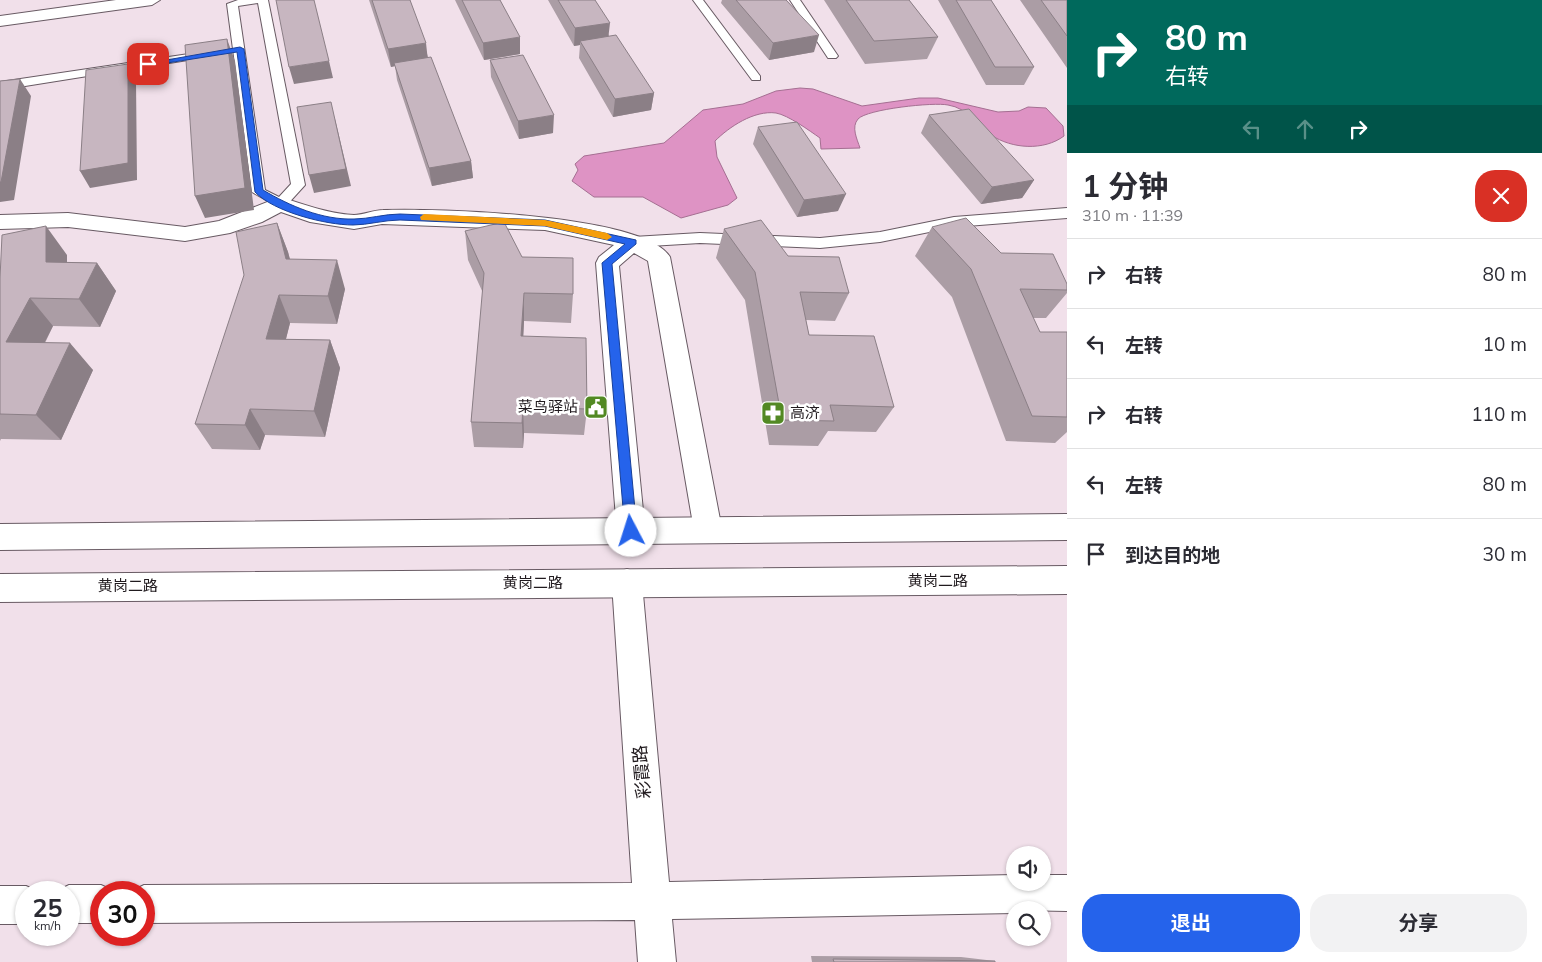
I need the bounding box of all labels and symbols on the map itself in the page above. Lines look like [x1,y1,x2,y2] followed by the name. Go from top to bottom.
[127,43,169,85] pin
[583,394,609,420] public building icon: 菜鸟驿站
[518,397,578,416] place label: 菜鸟驿站
[760,400,786,426] pharmacy icon: 高济
[790,403,820,422] place label: 高济
[604,504,656,556] position arrow
[908,571,968,590] street label: 黄岗二路
[503,573,563,592] street label: 黄岗二路
[98,576,158,595] street label: 黄岗二路
[628,744,655,800] street label: 彩霞路
[90,881,155,946] speed limit sign: 30

